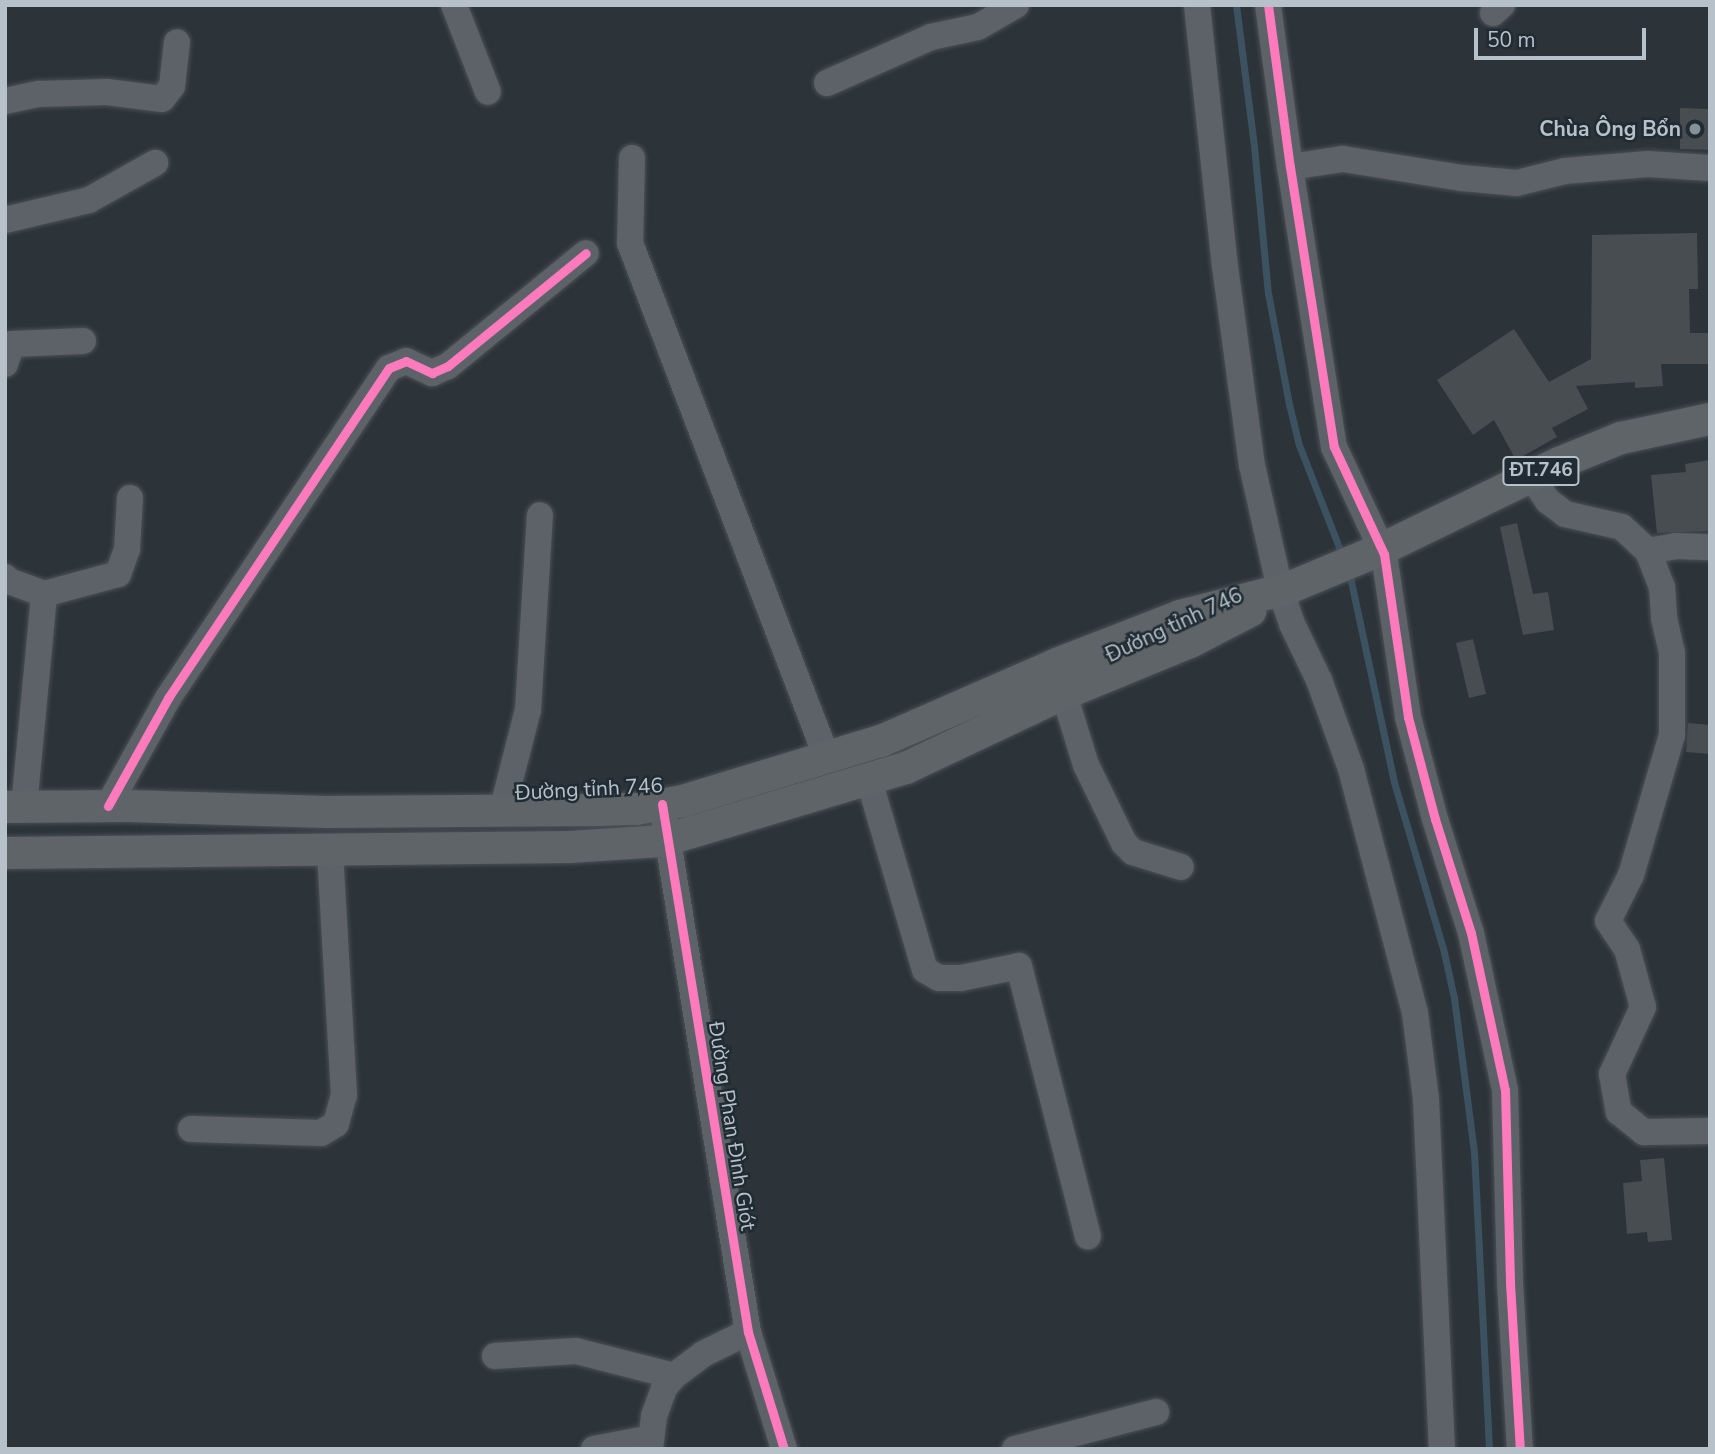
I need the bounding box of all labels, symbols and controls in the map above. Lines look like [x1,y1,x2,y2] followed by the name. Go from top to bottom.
[1477,14,1648,58] scale bar
[1487,26,1536,54] text: 50 m
[1539,116,1681,142] place label: Chùa Ông Bổn
[1687,121,1703,137] marker: Chùa Ông Bổn
[1501,456,1581,486] road number: ĐT.746
[1102,582,1246,668] street label: Đường tỉnh 746
[514,773,664,805] street label: Đường tỉnh 746
[703,1020,761,1232] street label: Đường Phan Đình Giót

